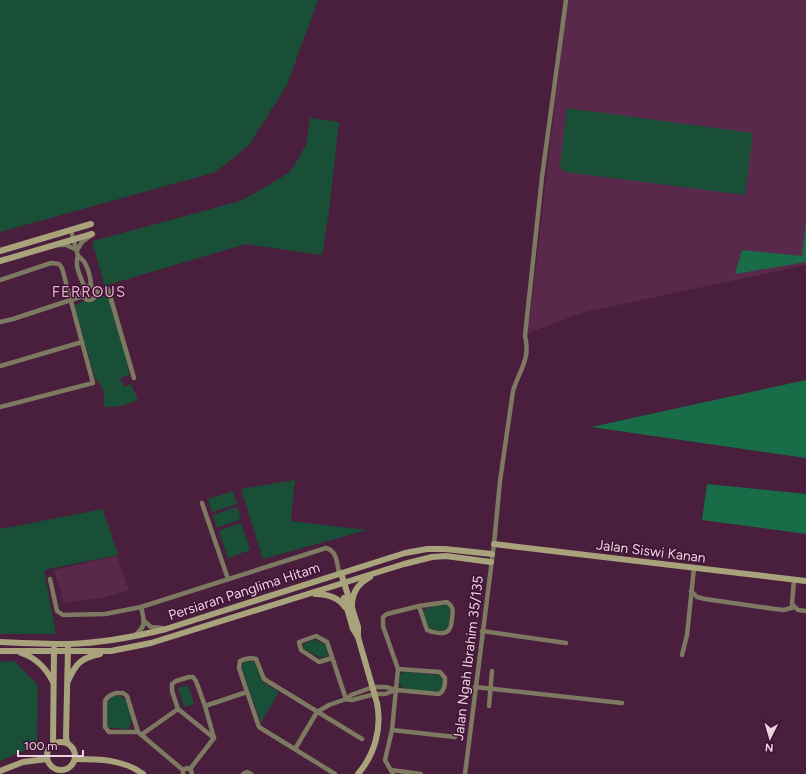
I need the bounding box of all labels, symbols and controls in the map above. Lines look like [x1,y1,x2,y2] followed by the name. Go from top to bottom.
[52,283,126,301] district label: FERROUS
[595,536,707,567] street label: Jalan Siswi Kanan
[166,559,322,624] street label: Persiaran Panglima Hitam
[450,575,487,742] street label: Jalan Ngah Ibrahim 35/135
[750,718,790,758] north arrow
[18,732,83,758] scale bar
[24,739,58,753] text: 100 m
[764,741,774,754] text: N

